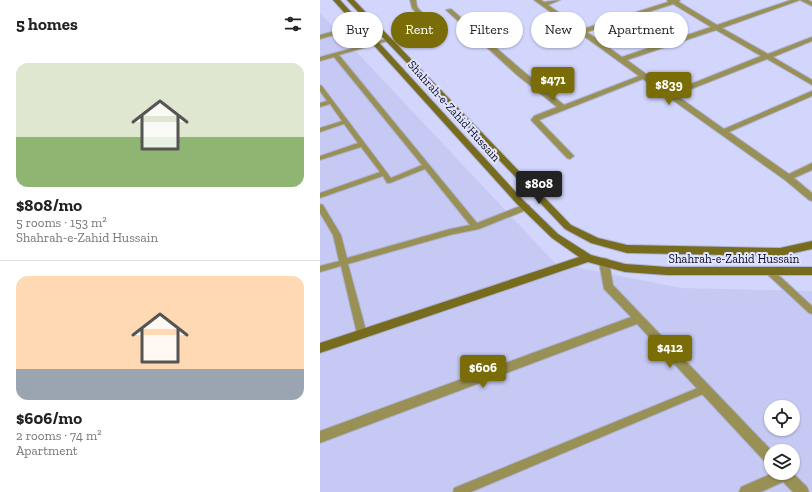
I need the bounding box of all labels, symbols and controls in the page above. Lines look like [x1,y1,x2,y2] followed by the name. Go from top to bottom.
[332,12,383,48] chip: Buy
[391,12,448,48] chip: Rent
[456,12,523,48] chip: Filters
[531,12,586,48] chip: New
[594,12,688,48] chip: Apartment
[282,13,304,35] icon: filters
[16,14,78,34] text: 5 homes
[405,58,503,164] street label: Shahrah-e-Zahid Hussain
[529,67,577,101] pin: $471
[540,72,566,87] text: $471
[645,72,693,106] pin: $839
[655,77,683,92] text: $839
[124,89,196,161] icon: home
[515,171,563,205] pin: $808
[525,176,553,191] text: $808
[16,195,82,215] text: $808/mo
[16,215,107,230] text: 5 rooms · 153 m²
[16,230,158,245] text: Shahrah-e-Zahid Hussain
[669,252,800,266] street label: Shahrah-e-Zahid Hussain
[124,302,196,374] icon: home
[646,335,694,369] pin: $412
[657,340,683,355] text: $412
[459,355,507,389] pin: $606
[469,360,497,375] text: $606
[764,400,800,480] map controls
[764,400,800,436] button: locate
[16,408,82,428] text: $606/mo
[16,428,102,443] text: 2 rooms · 74 m²
[16,443,78,458] text: Apartment
[764,444,800,480] button: layers

